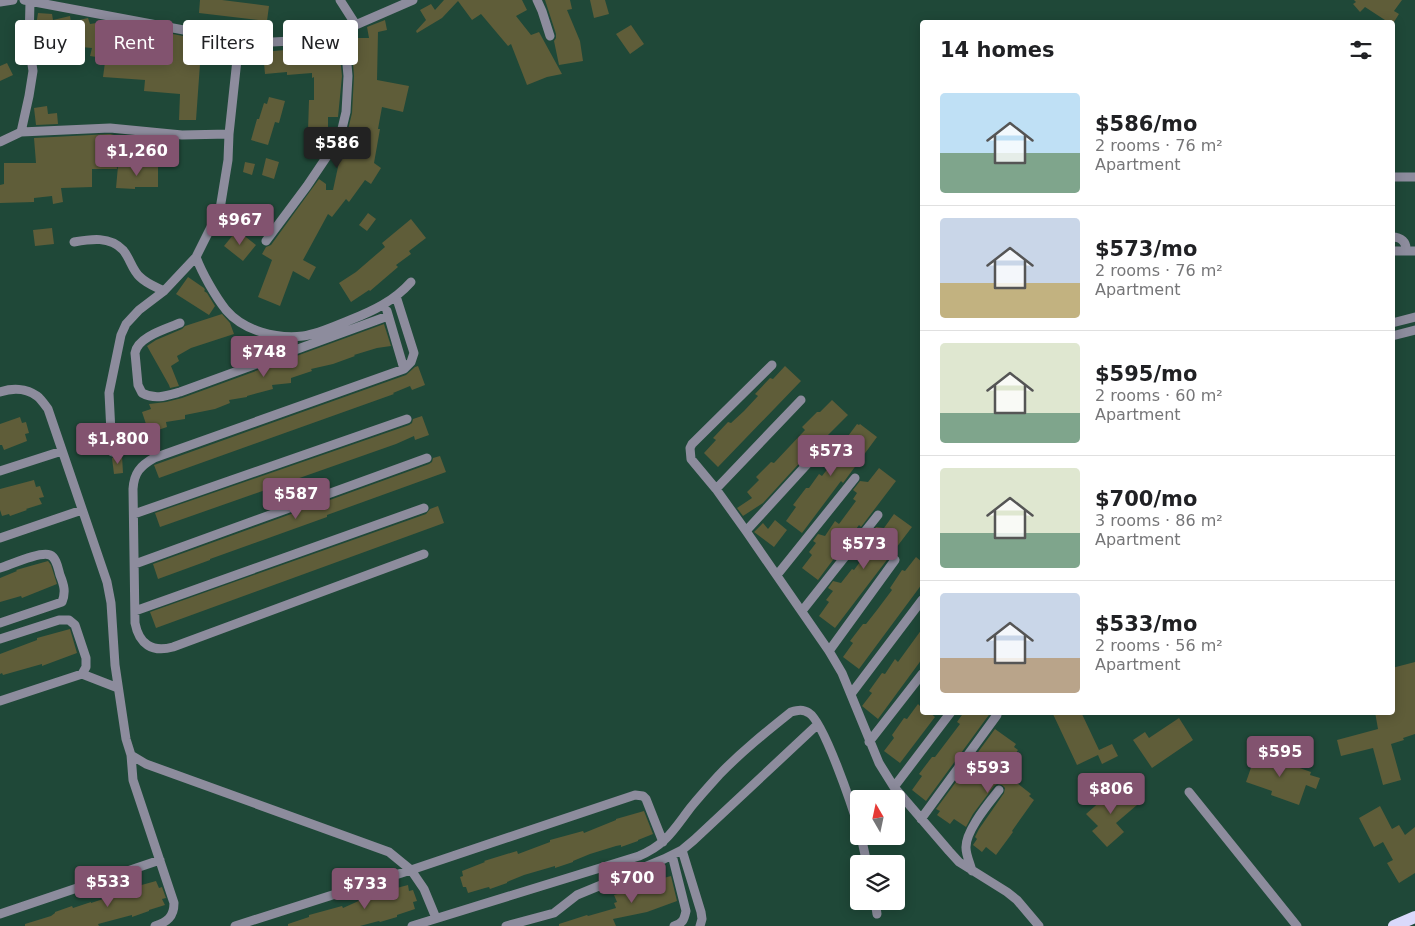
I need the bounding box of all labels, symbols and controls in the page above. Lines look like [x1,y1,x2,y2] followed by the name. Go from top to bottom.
[15,20,85,65] chip: Buy
[95,20,173,65] chip: Rent
[183,20,273,65] chip: Filters
[283,20,358,65] chip: New
[1347,36,1375,64] icon: filters
[940,38,1055,62] text: 14 homes
[1095,112,1197,136] text: $586/mo
[980,113,1040,173] icon: home
[307,126,367,169] pin: $586
[315,133,359,152] text: $586
[96,134,178,177] pin: $1,260
[1095,136,1223,155] text: 2 rooms · 76 m²
[106,141,168,160] text: $1,260
[1095,155,1181,174] text: Apartment
[210,204,270,246] pin: $967
[218,210,262,229] text: $967
[1095,237,1197,261] text: $573/mo
[980,238,1040,298] icon: home
[1095,261,1223,280] text: 2 rooms · 76 m²
[1095,280,1181,299] text: Apartment
[234,336,294,378] pin: $748
[242,342,286,361] text: $748
[1095,362,1197,386] text: $595/mo
[980,363,1040,423] icon: home
[1095,386,1223,405] text: 2 rooms · 60 m²
[1095,405,1181,424] text: Apartment
[77,422,159,465] pin: $1,800
[87,429,149,448] text: $1,800
[801,434,861,477] pin: $573
[809,441,853,460] text: $573
[266,478,326,520] pin: $587
[274,484,318,503] text: $587
[1095,487,1197,511] text: $700/mo
[980,488,1040,548] icon: home
[1095,511,1223,530] text: 3 rooms · 86 m²
[834,528,894,570] pin: $573
[1095,530,1181,549] text: Apartment
[842,534,886,553] text: $573
[1095,612,1197,636] text: $533/mo
[980,613,1040,673] icon: home
[1095,636,1223,655] text: 2 rooms · 56 m²
[1095,655,1181,674] text: Apartment
[1250,736,1310,778] pin: $595
[1258,742,1302,761] text: $595
[958,752,1018,794] pin: $593
[966,758,1010,777] text: $593
[1081,772,1141,815] pin: $806
[1089,779,1133,798] text: $806
[850,790,905,845] north arrow
[850,790,905,910] map controls
[850,855,905,910] button: layers
[602,862,662,904] pin: $700
[78,866,138,908] pin: $533
[335,868,395,910] pin: $733
[610,868,654,887] text: $700
[86,872,130,891] text: $533
[343,874,387,893] text: $733

